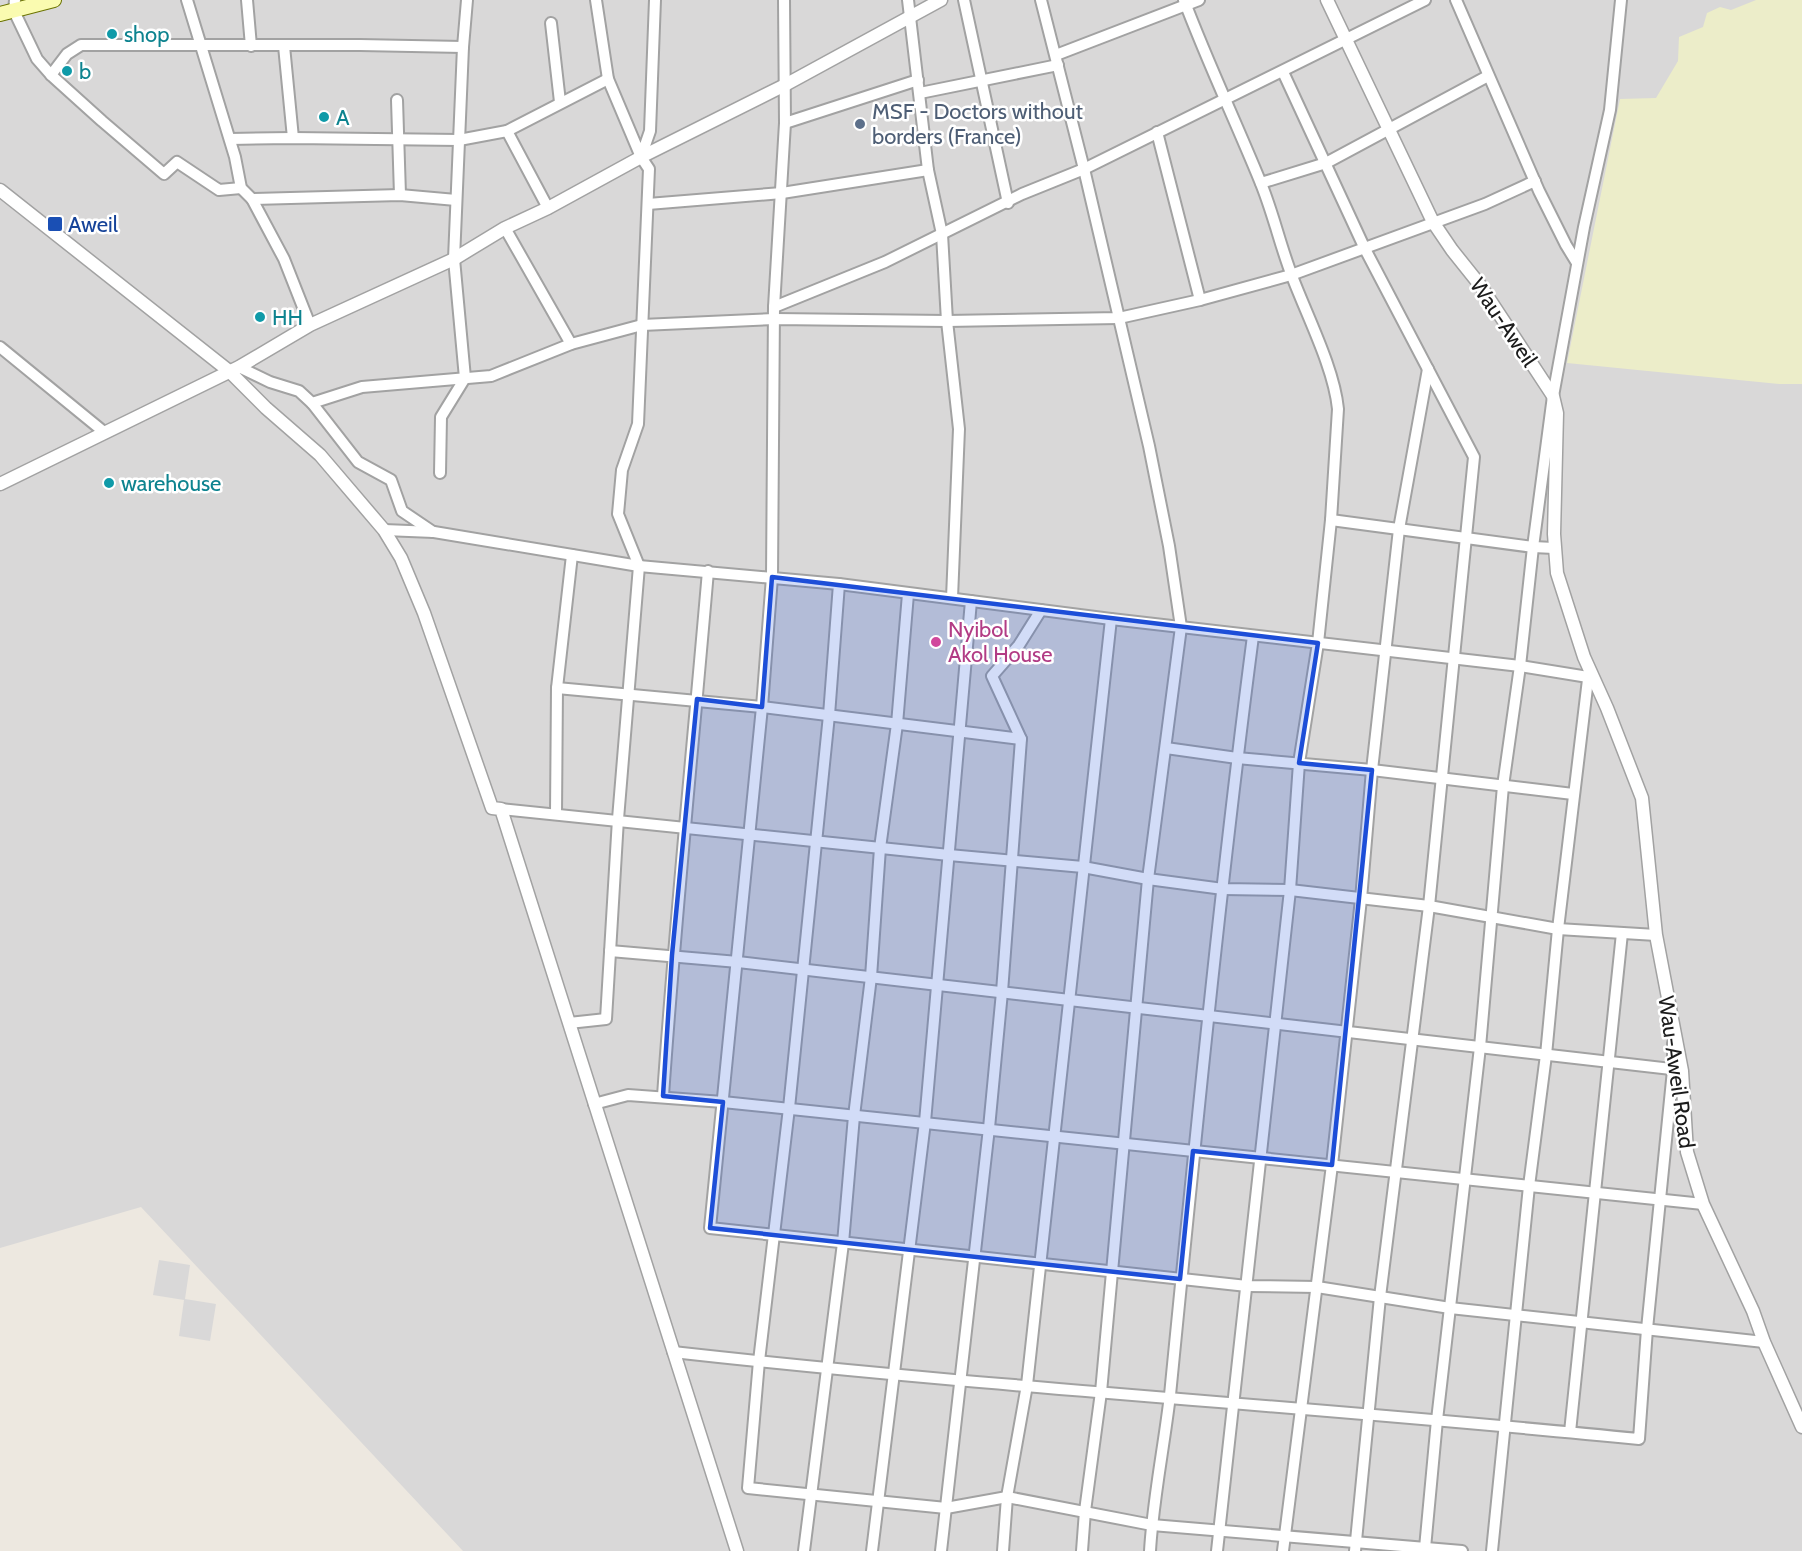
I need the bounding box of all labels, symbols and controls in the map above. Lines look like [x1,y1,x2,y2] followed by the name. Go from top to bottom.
[124,21,169,48] place label: shop
[105,27,119,41] marker: shop
[79,58,91,85] place label: b
[60,64,74,78] marker: b
[872,98,1083,150] place label: MSF - Doctors without borders (France)
[336,104,350,131] place label: A
[317,110,331,124] marker: A
[853,117,867,131] marker: MSF - Doctors without borders (France)
[68,211,119,238] place label: Aweil
[46,215,64,233] marker: Aweil
[1464,273,1544,372] street label: Wau-Aweil
[272,304,303,331] place label: HH
[253,310,267,324] marker: HH
[121,470,221,497] place label: warehouse
[102,476,116,490] marker: warehouse
[948,616,1052,668] place label: Nyibol Akol House
[929,635,943,649] marker: Nyibol Akol House
[1652,994,1701,1150] street label: Wau-Aweil Road

